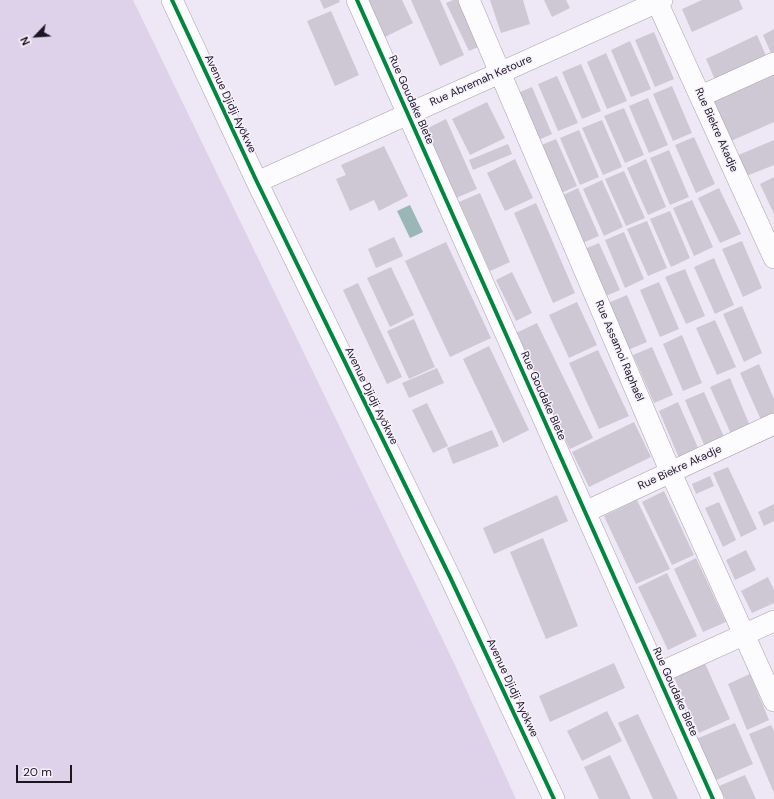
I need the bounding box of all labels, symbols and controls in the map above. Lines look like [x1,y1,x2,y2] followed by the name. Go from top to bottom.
[16,16,56,56] north arrow
[17,34,33,48] text: N
[428,52,534,110] street label: Rue Abremah Ketoure
[201,53,259,155] street label: Avenue Djidji Ayökwe
[385,53,437,147] street label: Rue Goudake Blete
[692,86,740,174] street label: Rue Biekre Akadje
[592,298,646,404] street label: Rue Assamoi Raphaël
[342,345,400,447] street label: Avenue Djidji Ayökwe
[517,349,569,443] street label: Rue Goudake Blete
[636,443,724,493] street label: Rue Biekre Akadje
[483,637,541,739] street label: Avenue Djidji Ayökwe
[649,645,701,739] street label: Rue Goudake Blete
[18,757,74,783] scale bar
[23,764,52,780] text: 20 m

